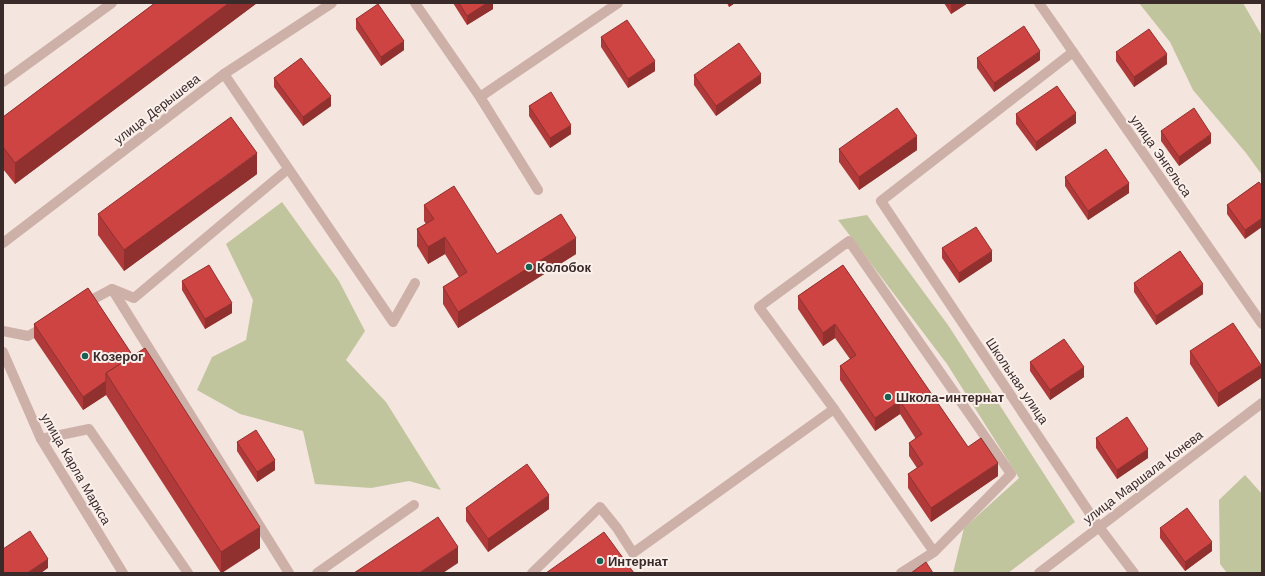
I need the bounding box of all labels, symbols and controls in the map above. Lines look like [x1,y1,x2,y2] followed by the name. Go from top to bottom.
[111,70,203,147] street label: улица Дерышева
[1127,112,1195,200] street label: улица Энгельса
[537,260,592,275] place label: Колобок
[524,262,534,272] marker: Колобок
[983,335,1052,428] street label: Школьная улица
[93,349,144,364] place label: Козерог
[80,351,90,361] marker: Козерог
[896,390,1004,405] place label: Школа-интернат
[883,392,893,402] marker: Школа-интернат
[38,411,114,528] street label: улица Карла Маркса
[1080,427,1206,527] street label: улица Маршала Конева
[608,554,668,569] place label: Интернат
[595,556,605,566] marker: Интернат

